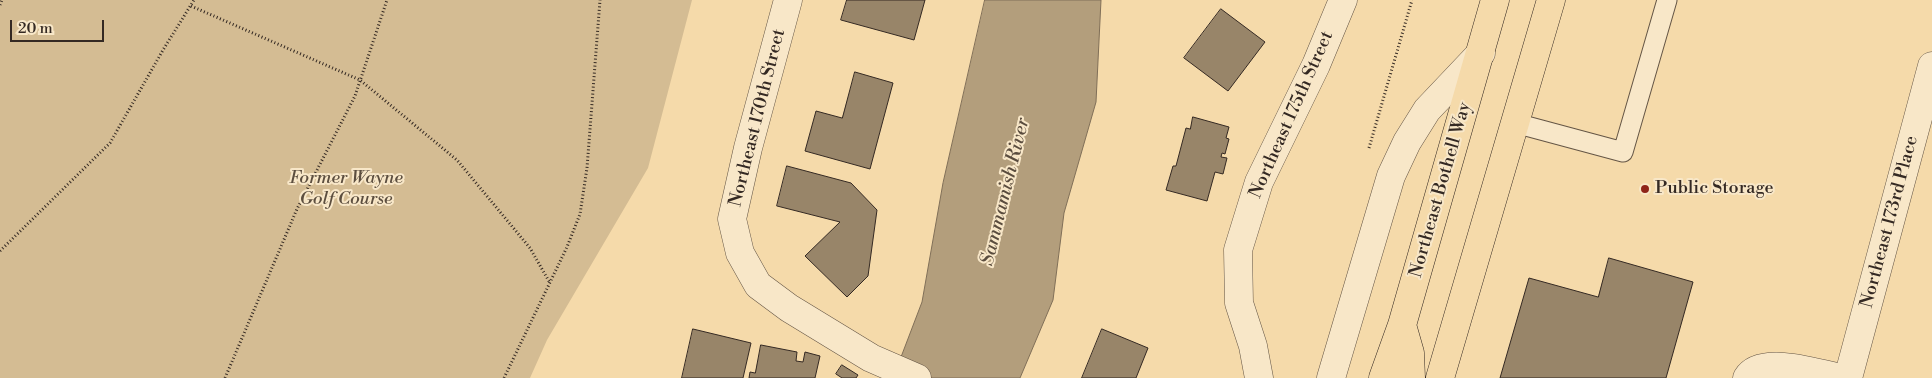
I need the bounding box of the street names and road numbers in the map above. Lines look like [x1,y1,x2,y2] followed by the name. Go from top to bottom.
[725,27,791,209] street label: Northeast 170th Street
[1245,28,1339,202] street label: Northeast 175th Street
[1406,100,1476,280] street label: Northeast Bothell Way
[1857,134,1923,310] street label: Northeast 173rd Place

